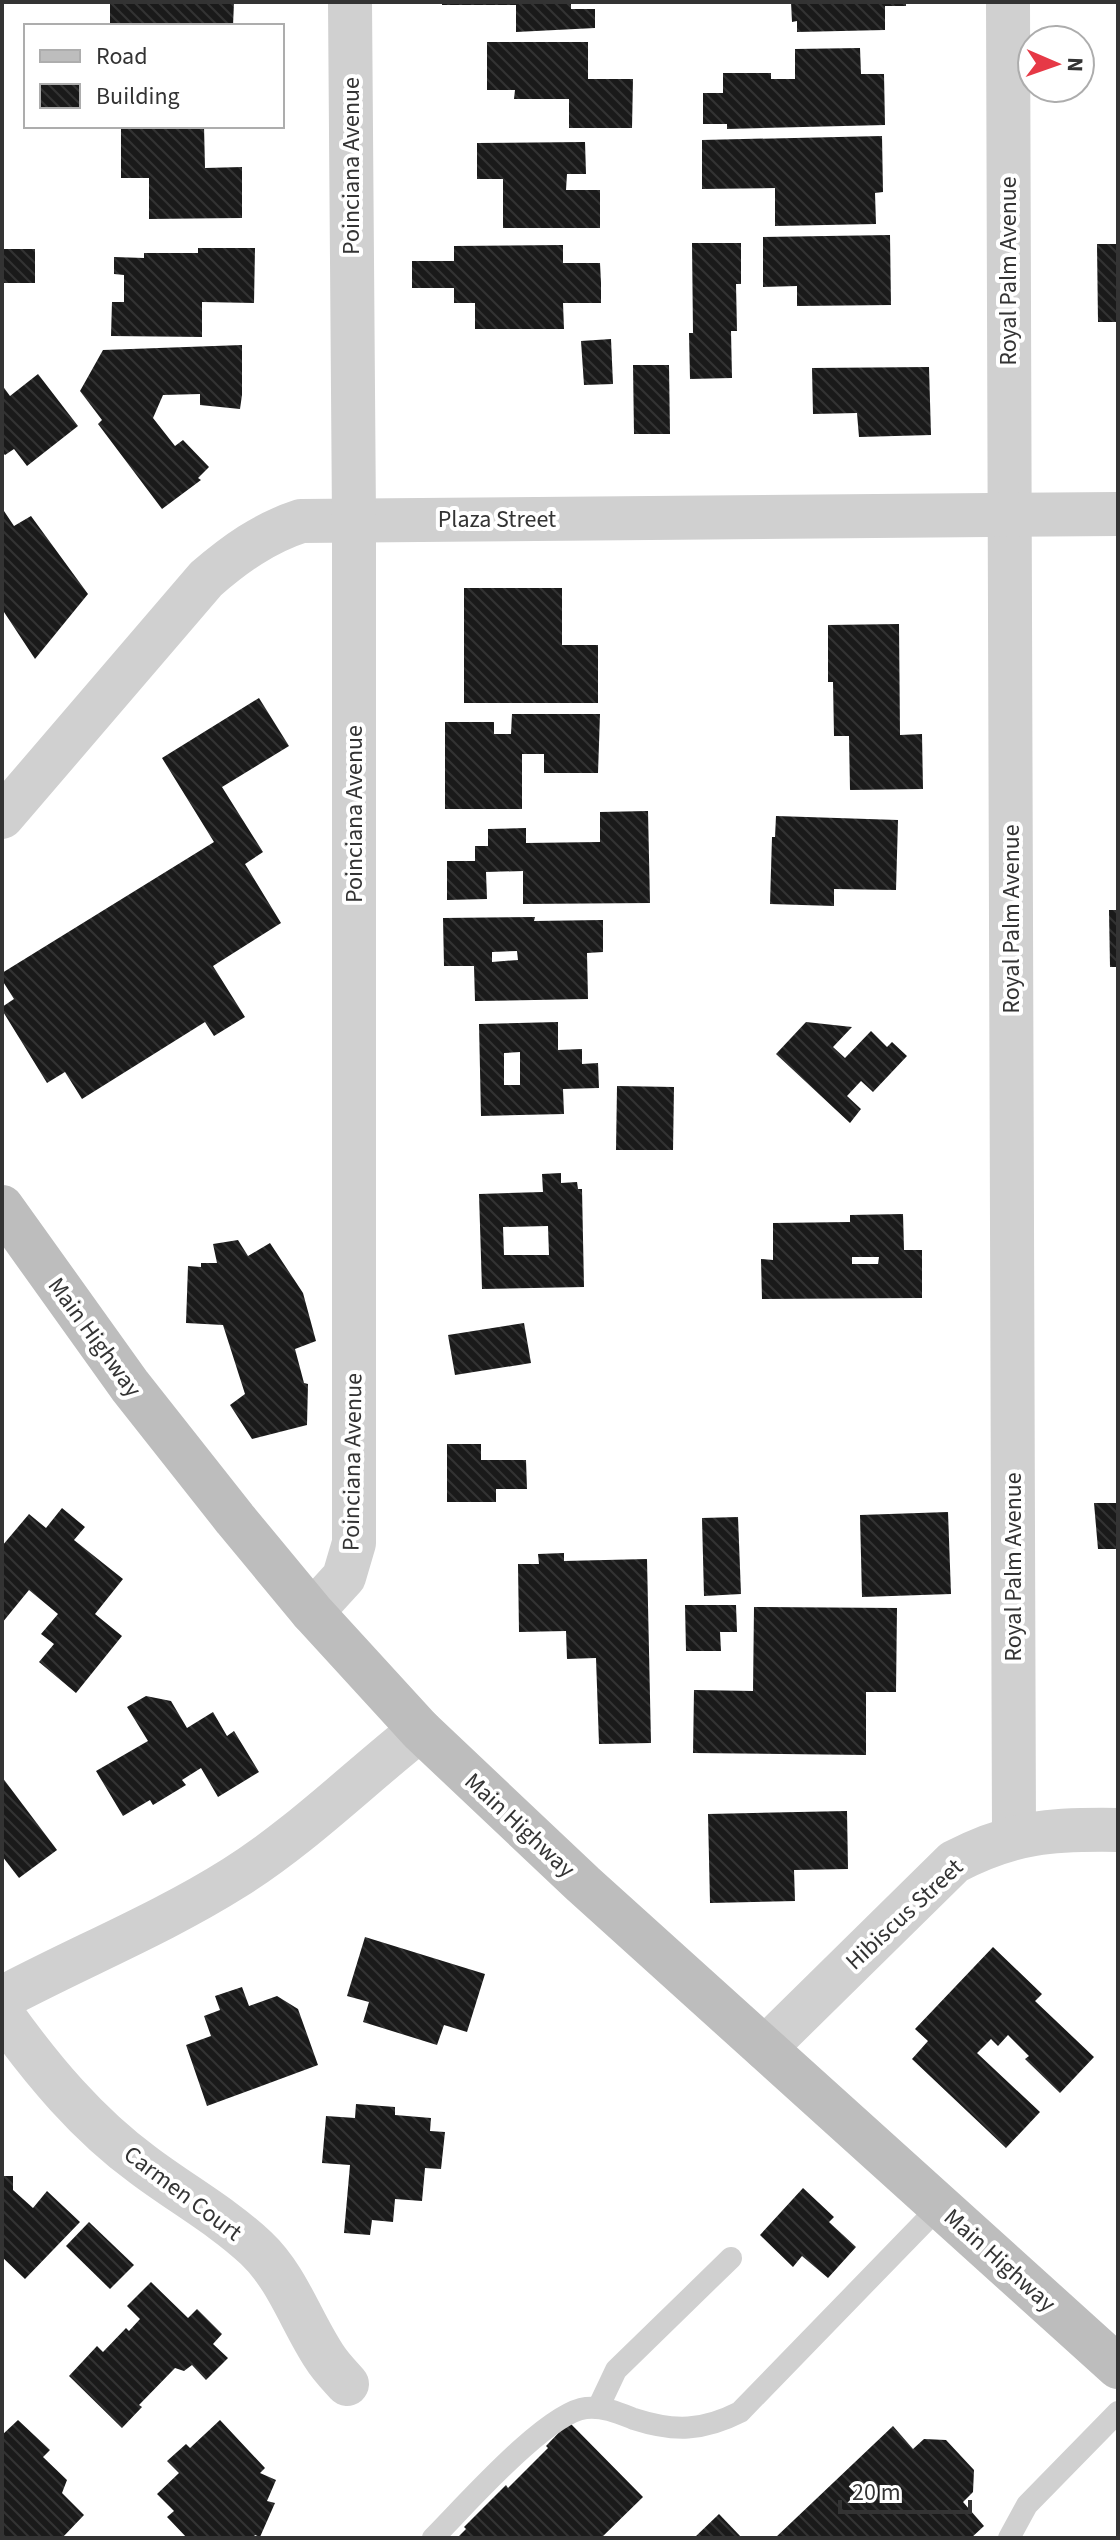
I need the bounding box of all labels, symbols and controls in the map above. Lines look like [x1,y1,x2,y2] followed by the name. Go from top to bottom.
[24,24,284,128] legend
[1016,24,1096,104] north arrow
[96,39,148,74] text: Road
[1059,57,1091,73] text: N
[334,77,369,255] street label: Poinciana Avenue
[96,79,180,114] text: Building
[991,176,1026,366] street label: Royal Palm Avenue
[438,502,556,537] street label: Plaza Street
[337,725,372,903] street label: Poinciana Avenue
[994,824,1029,1014] street label: Royal Palm Avenue
[39,1270,150,1404] street label: Main Highway
[333,1373,372,1551] street label: Poinciana Avenue
[996,1472,1031,1662] street label: Royal Palm Avenue
[456,1765,583,1886] street label: Main Highway
[838,1850,971,1978] street label: Hibiscus Street
[116,2137,249,2250] street label: Carmen Court
[936,2200,1064,2320] street label: Main Highway
[840,2464,970,2514] scale bar
[852,2475,901,2510] text: 20 m

